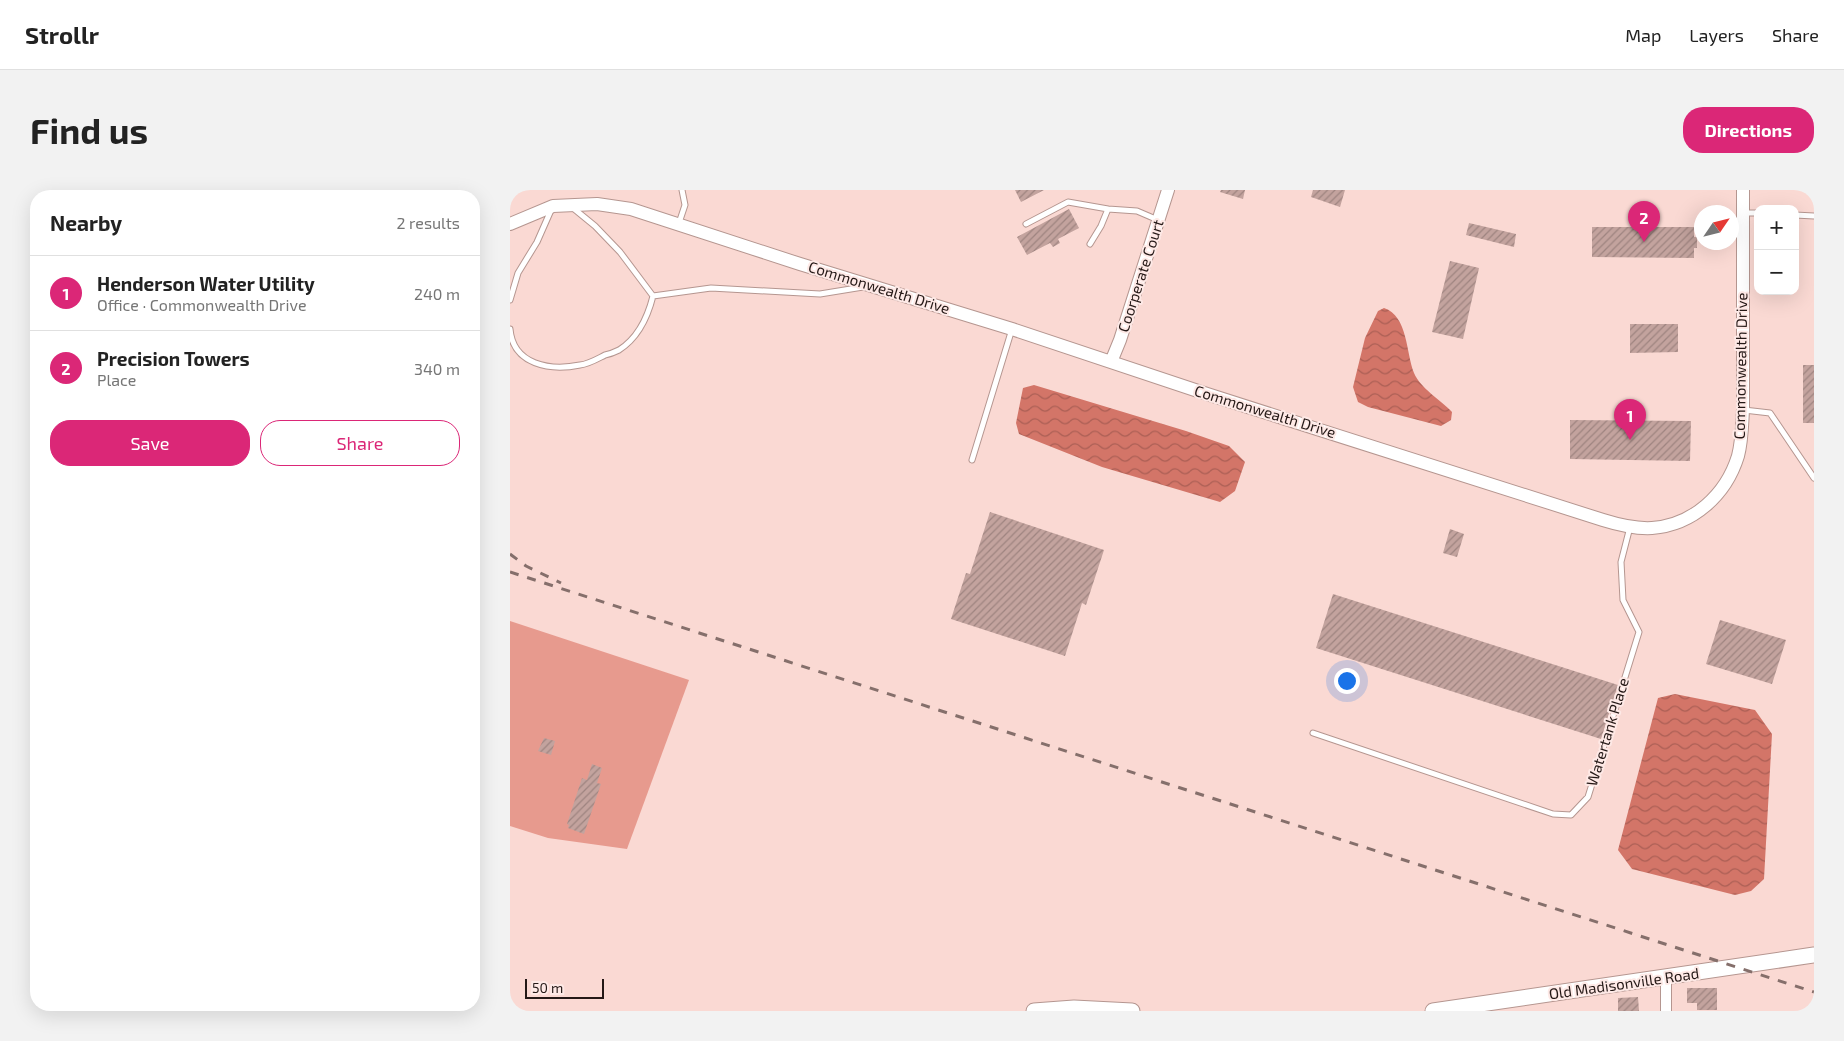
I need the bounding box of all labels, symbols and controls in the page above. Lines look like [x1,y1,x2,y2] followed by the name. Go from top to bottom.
[25,20,99,49] text: Strollr
[1625,24,1661,46] text: Map
[1689,24,1744,46] text: Layers
[1772,24,1819,46] text: Share
[1683,107,1814,153] button: Directions
[30,109,148,151] text: Find us
[1628,201,1660,242] pin: 2
[1694,205,1739,250] north arrow
[1754,205,1799,295] map controls
[1754,205,1799,250] button: +
[50,210,122,235] text: Nearby
[397,213,460,232] text: 2 results
[1113,217,1167,334] street label: Coorperate Court
[1754,250,1799,295] button: −
[806,257,952,317] street label: Commonwealth Drive
[97,272,315,295] text: Henderson Water Utility
[63,284,69,303] text: 1
[414,284,460,303] text: 240 m
[1730,292,1750,440] street label: Commonwealth Drive
[97,295,306,314] text: Office · Commonwealth Drive
[97,347,250,370] text: Precision Towers
[61,359,71,378] text: 2
[414,359,460,378] text: 340 m
[97,370,136,389] text: Place
[1192,381,1338,441] street label: Commonwealth Drive
[1614,399,1646,440] pin: 1
[50,420,250,466] button: Save
[260,420,460,466] button: Share
[1334,668,1360,694] your location
[1582,675,1632,788] street label: Watertank Place
[1548,964,1700,1002] street label: Old Madisonville Road
[525,976,604,999] scale bar
[532,979,563,996] text: 50 m

